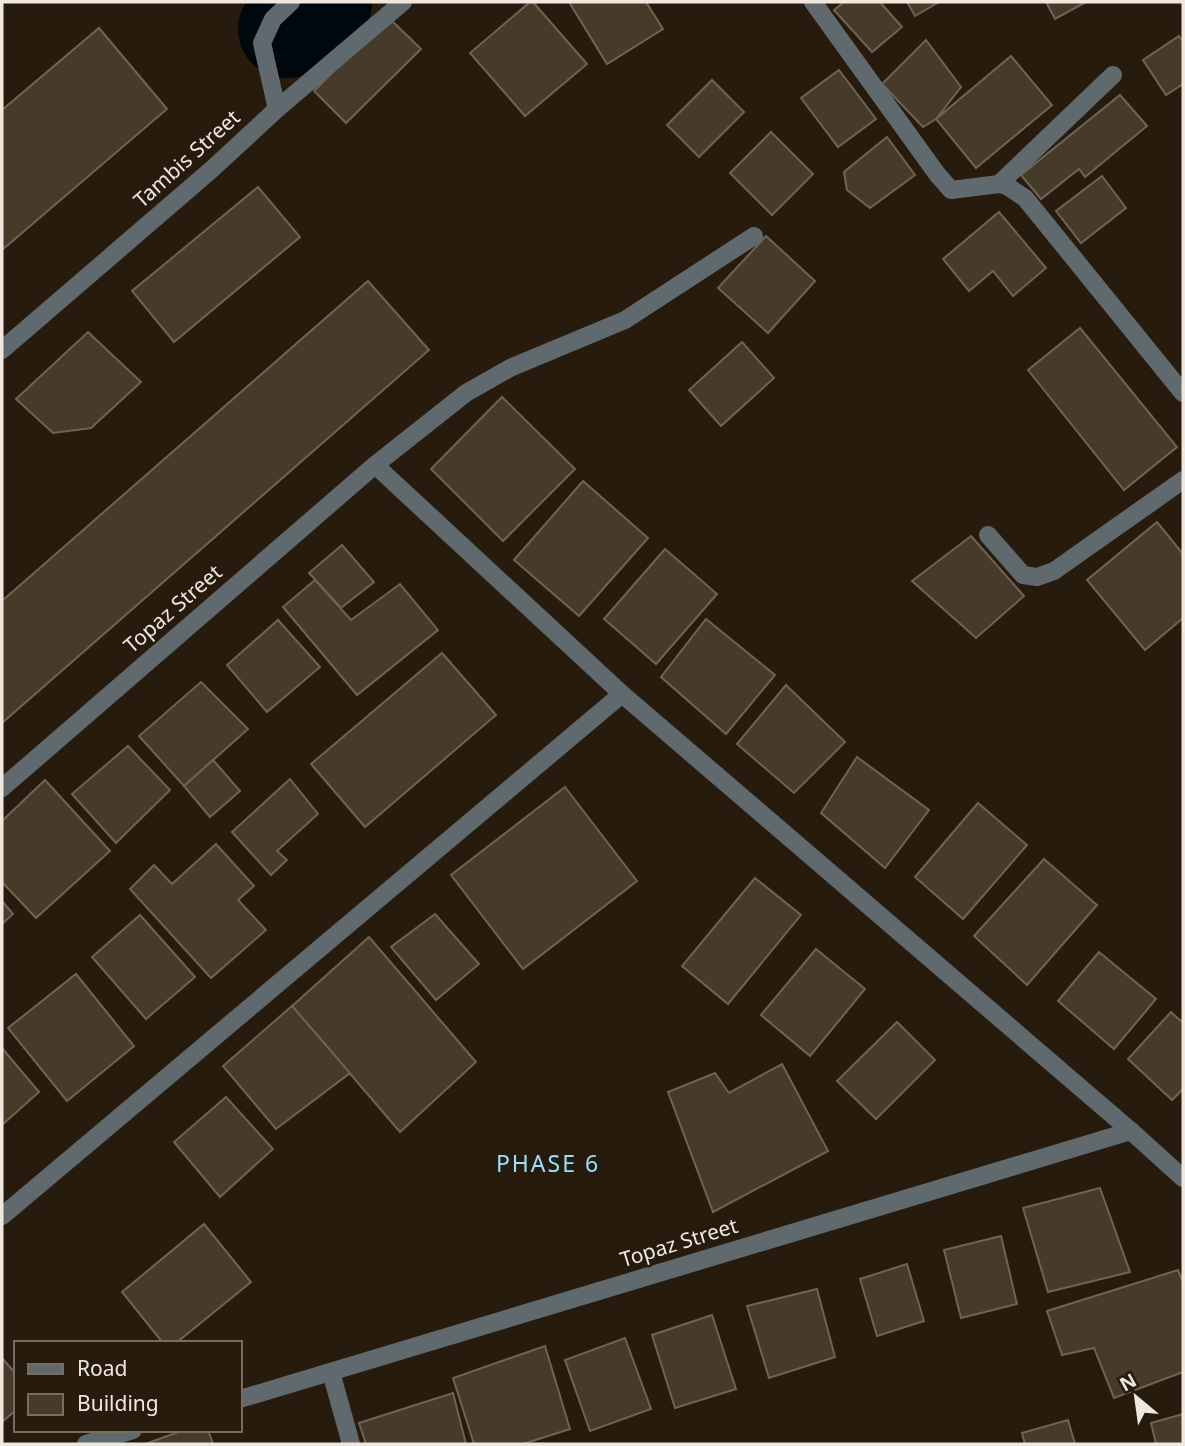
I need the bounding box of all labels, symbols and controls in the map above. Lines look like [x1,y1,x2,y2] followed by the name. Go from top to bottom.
[127,103,246,213] street label: Tambis Street
[117,558,228,659] street label: Topaz Street
[496,1147,600,1179] district label: PHASE 6
[616,1211,741,1273] street label: Topaz Street
[14,1341,242,1432] legend
[77,1354,127,1382] text: Road
[1101,1362,1171,1432] north arrow
[1115,1367,1141,1397] text: N
[77,1389,159,1417] text: Building

